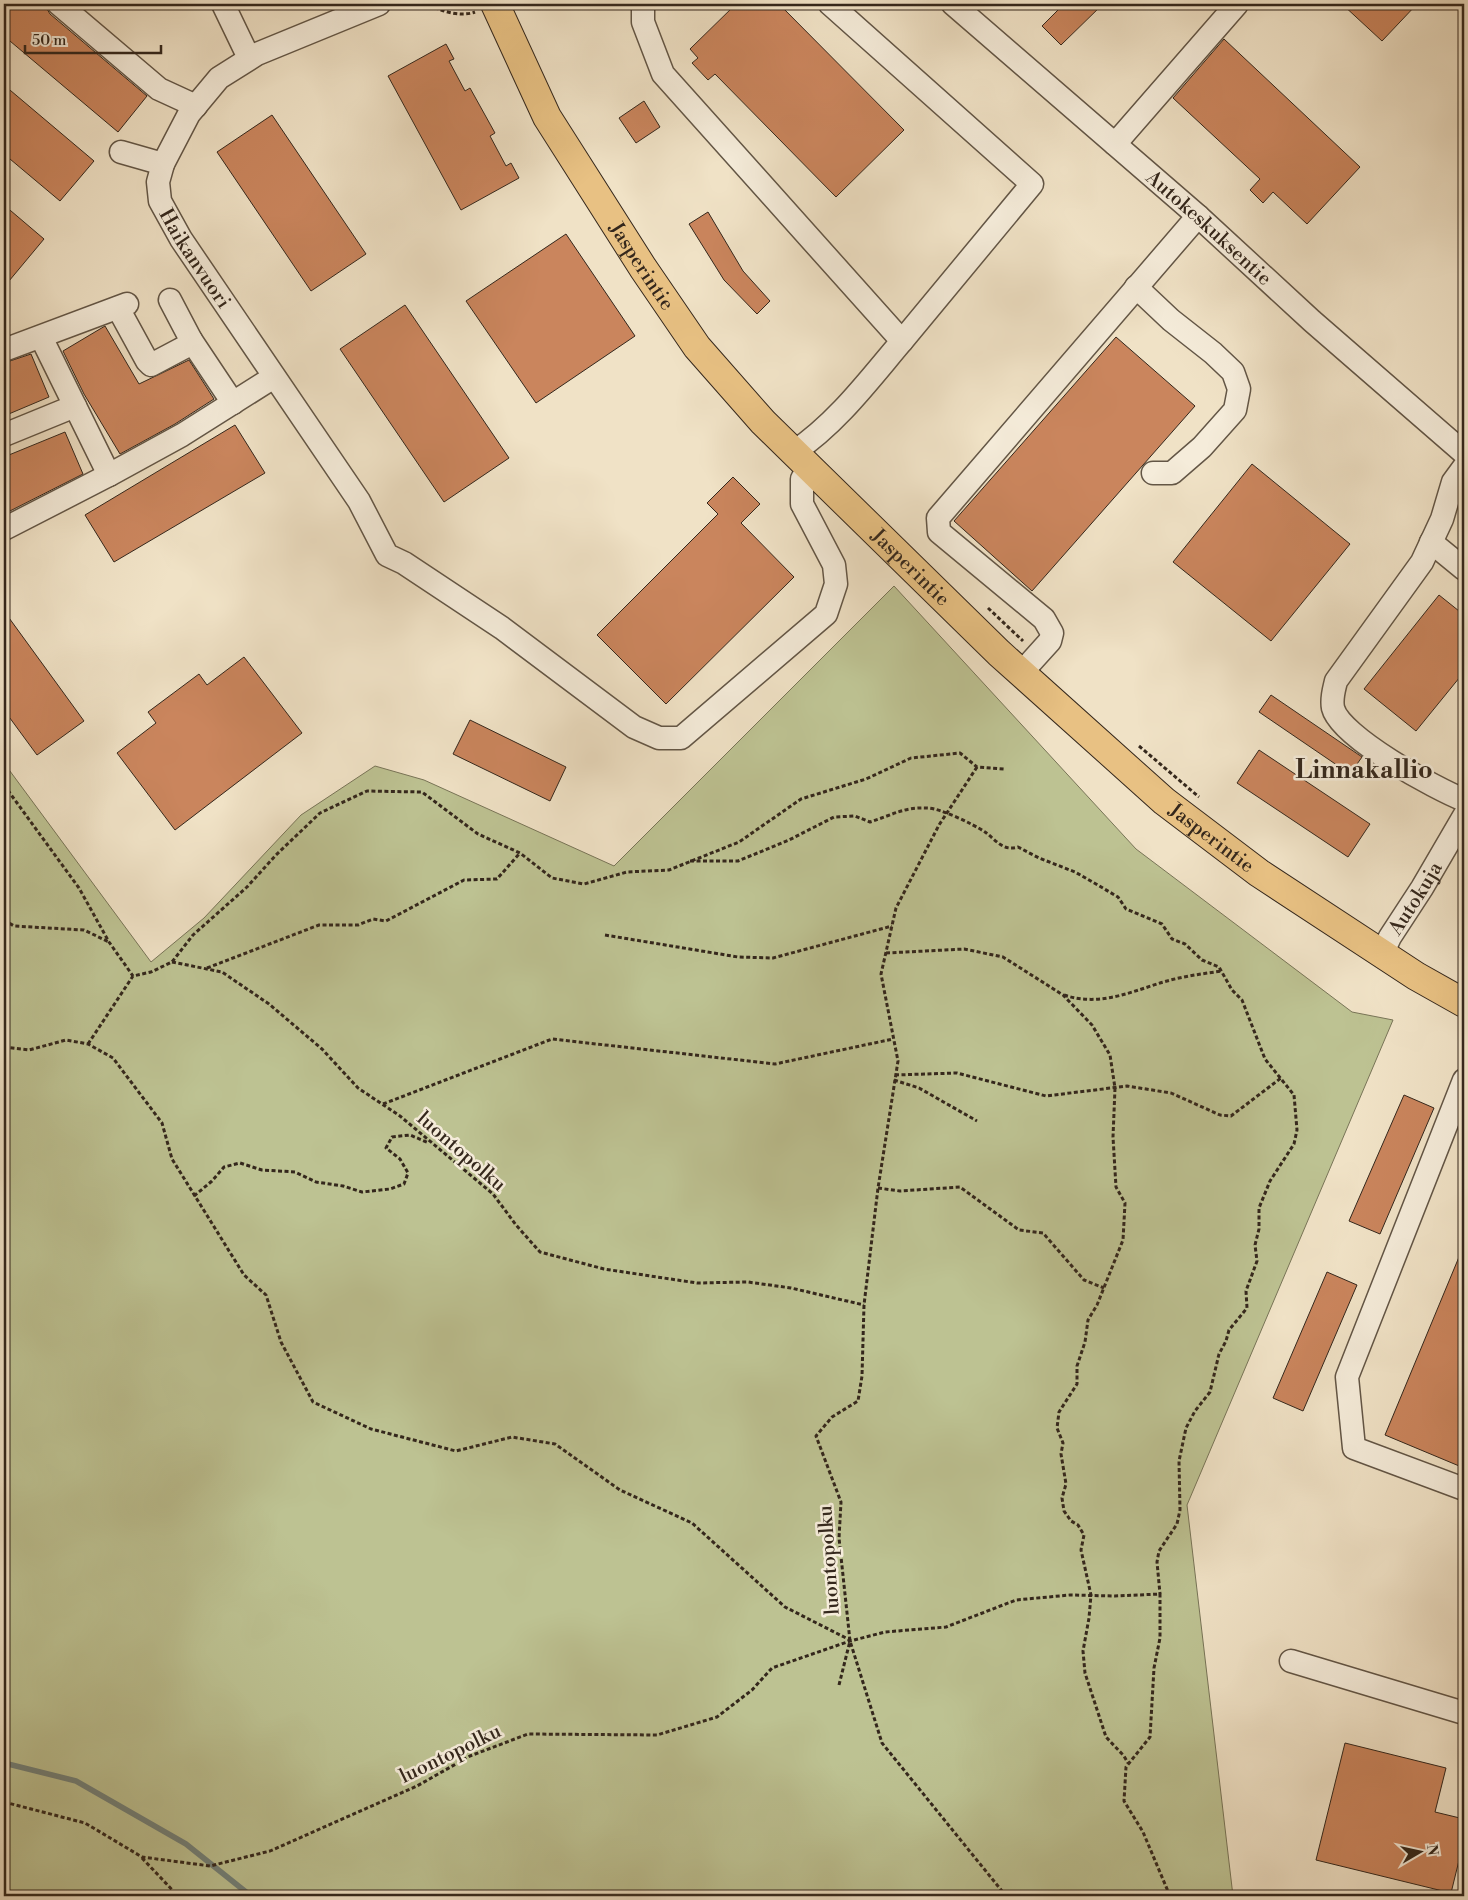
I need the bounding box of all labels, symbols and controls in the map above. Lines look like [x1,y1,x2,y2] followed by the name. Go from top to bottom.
[25,22,161,54] scale bar
[32,31,66,50] text: 50 m
[1139,165,1276,292] street label: Autokeskuksentie
[153,205,236,314] street label: Haikanvuori
[602,217,679,315] street label: Jasperintie
[865,523,955,612] street label: Jasperintie
[1295,755,1433,786] district label: Linnakallio
[1163,798,1259,879] street label: Jasperintie
[1383,857,1449,941] street label: Autokuja
[411,1107,511,1198] street label: luontopolku
[813,1504,846,1616] street label: luontopolku
[396,1719,506,1790] street label: luontopolku
[1396,1828,1446,1878] north arrow
[1422,1843,1442,1857] text: N

